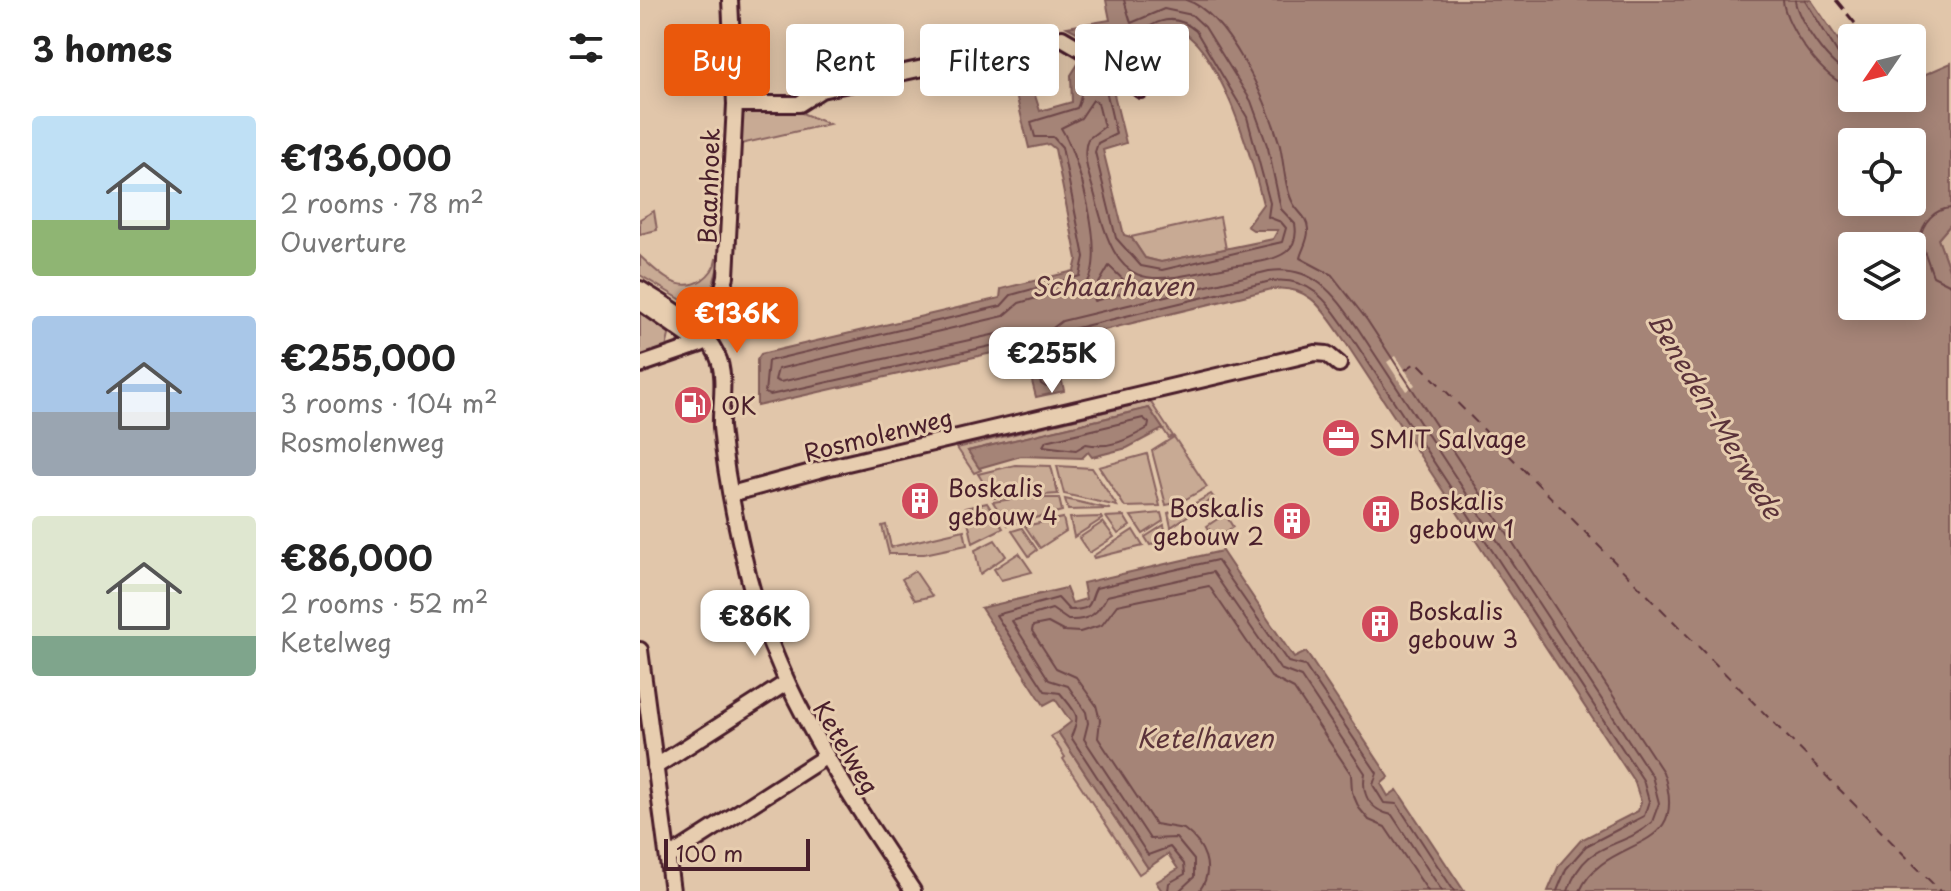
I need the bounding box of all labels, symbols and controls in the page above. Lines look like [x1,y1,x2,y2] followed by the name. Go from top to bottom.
[32,22,172,74] text: 3 homes
[664,24,770,96] chip: Buy
[786,24,904,96] chip: Rent
[920,24,1059,96] chip: Filters
[1075,24,1189,96] chip: New
[1838,24,1926,112] north arrow
[1838,24,1926,320] map controls
[564,26,608,70] icon: filters
[688,127,728,245] street label: Baanhoek
[1838,128,1926,216] button: locate
[280,131,452,183] text: €136,000
[96,148,192,244] icon: home
[280,183,484,222] text: 2 rooms · 78 m²
[280,222,407,261] text: Ouverture
[1838,232,1926,320] button: layers
[1032,266,1195,305] water label: Schaarhaven
[681,287,793,355] pin: €136K
[694,293,780,332] text: €136K
[1639,305,1794,527] water label: Beneden-Merwede
[996,327,1108,395] pin: €255K
[280,331,456,383] text: €255,000
[1007,333,1097,372] text: €255K
[96,348,192,444] icon: home
[280,383,498,422] text: 3 rooms · 104 m²
[672,384,714,426] fuel station icon: OK
[721,387,757,423] place label: OK
[800,398,956,470] street label: Rosmolenweg
[1320,417,1362,459] office icon: SMIT Salvage
[1369,420,1526,456] place label: SMIT Salvage
[280,422,445,461] text: Rosmolenweg
[948,469,1058,533] place label: Boskalis gebouw 4
[899,480,941,522] building icon: Boskalis gebouw 4
[1409,482,1514,546] place label: Boskalis gebouw 1
[1153,489,1264,553] place label: Boskalis gebouw 2
[1360,493,1402,535] building icon: Boskalis gebouw 1
[1271,500,1313,542] building icon: Boskalis gebouw 2
[280,531,433,583] text: €86,000
[96,548,192,644] icon: home
[280,583,488,622] text: 2 rooms · 52 m²
[708,590,802,658] pin: €86K
[1408,592,1518,656] place label: Boskalis gebouw 3
[718,596,792,635] text: €86K
[1359,603,1401,645] building icon: Boskalis gebouw 3
[280,622,392,661] text: Ketelweg
[805,693,889,801] street label: Ketelweg
[1137,718,1275,757] water label: Ketelhaven
[664,835,810,871] scale bar
[676,836,743,869] text: 100 m

